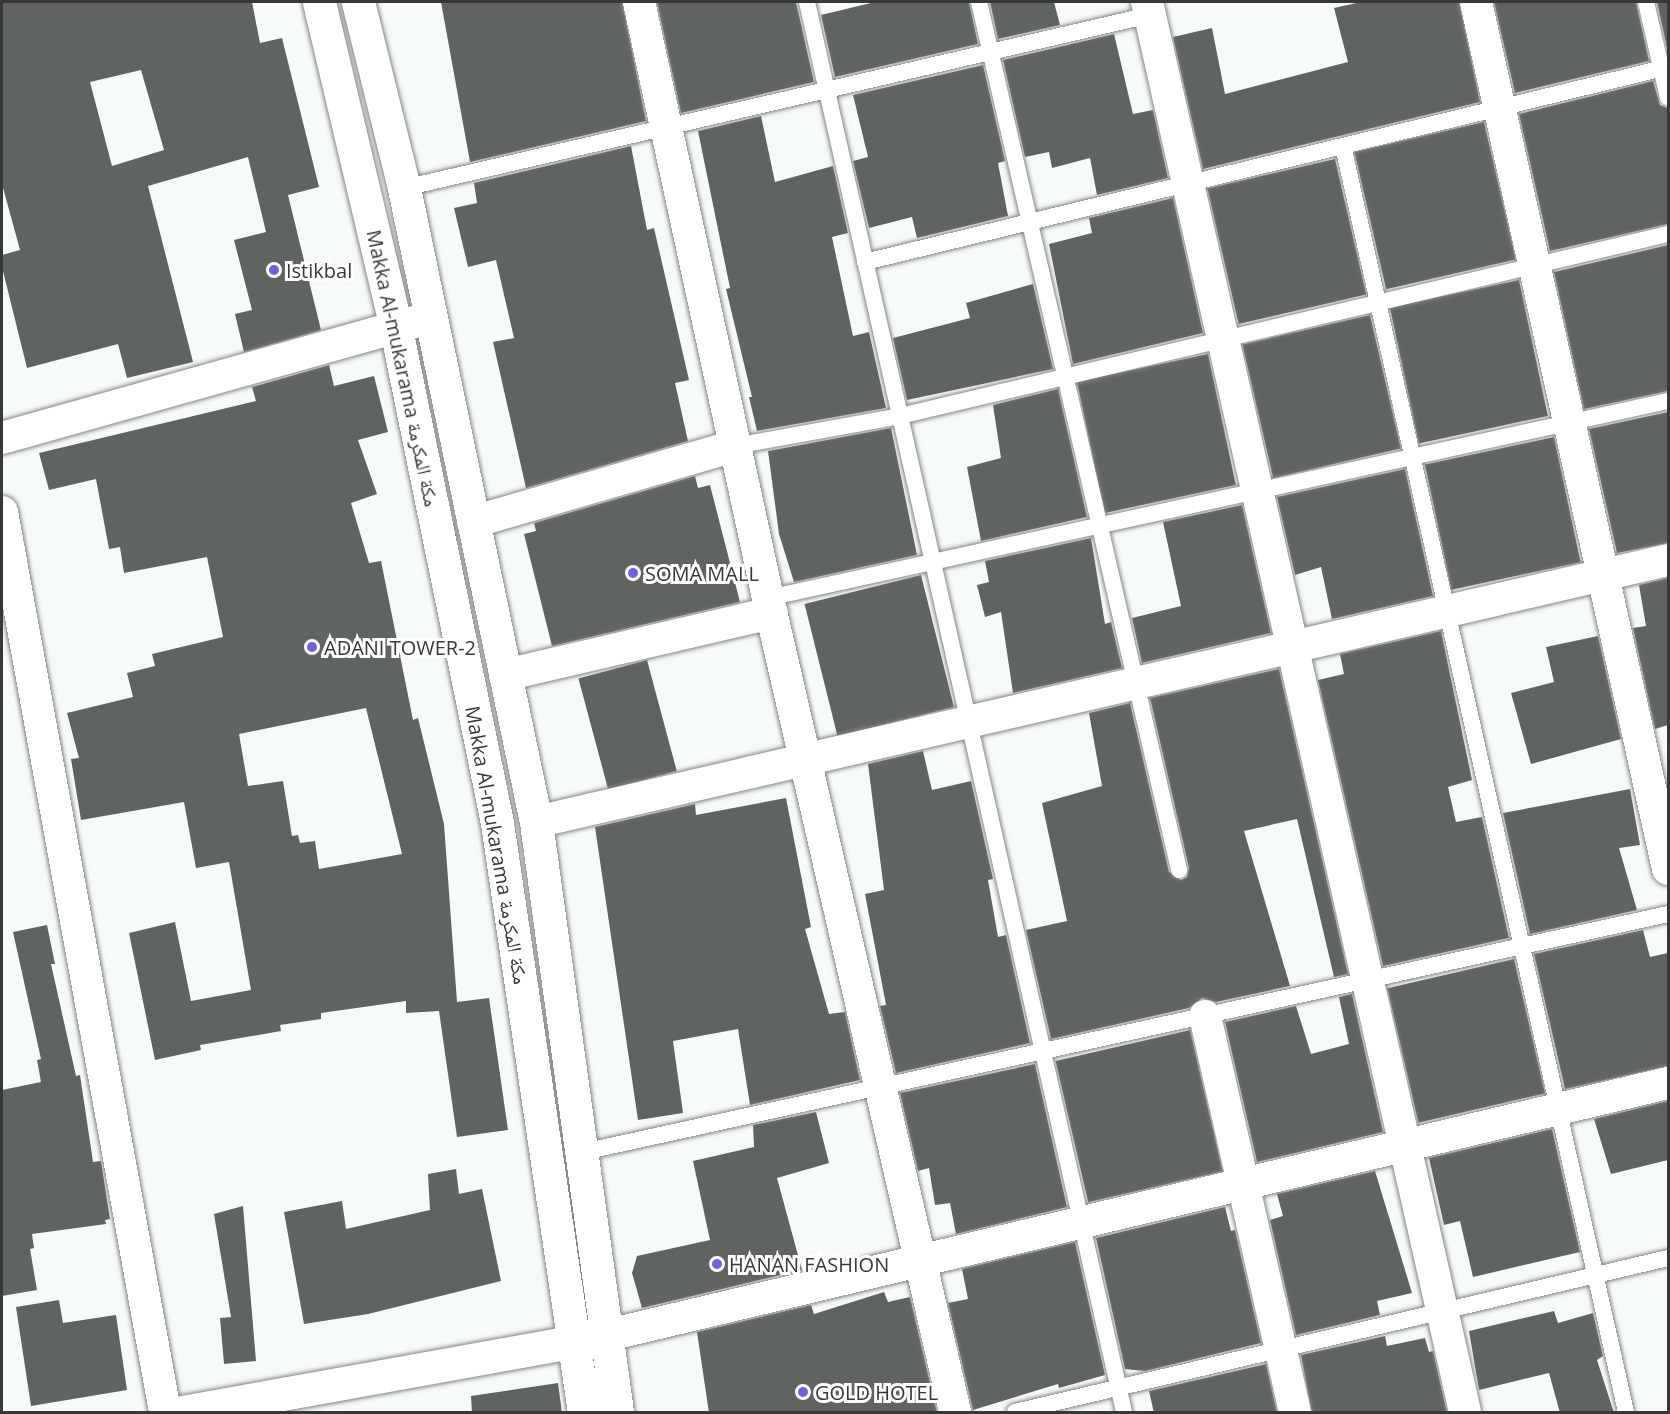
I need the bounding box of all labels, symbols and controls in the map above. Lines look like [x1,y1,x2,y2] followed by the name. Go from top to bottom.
[362,227,444,509] street label: Makka Al-mukarama مكة المكرمة
[286,258,352,282] place label: Istikbal
[267,263,281,277] marker: Istikbal
[645,561,759,585] place label: SOMA MALL
[626,566,640,580] marker: SOMA MALL
[324,635,476,659] place label: ADANI TOWER-2
[305,640,319,654] marker: ADANI TOWER-2
[461,704,533,986] street label: Makka Al-mukarama مكة المكرمة
[729,1252,889,1276] place label: HANAN FASHION
[710,1257,724,1271] marker: HANAN FASHION
[815,1380,938,1404] place label: GOLD HOTEL
[796,1385,810,1399] marker: GOLD HOTEL

